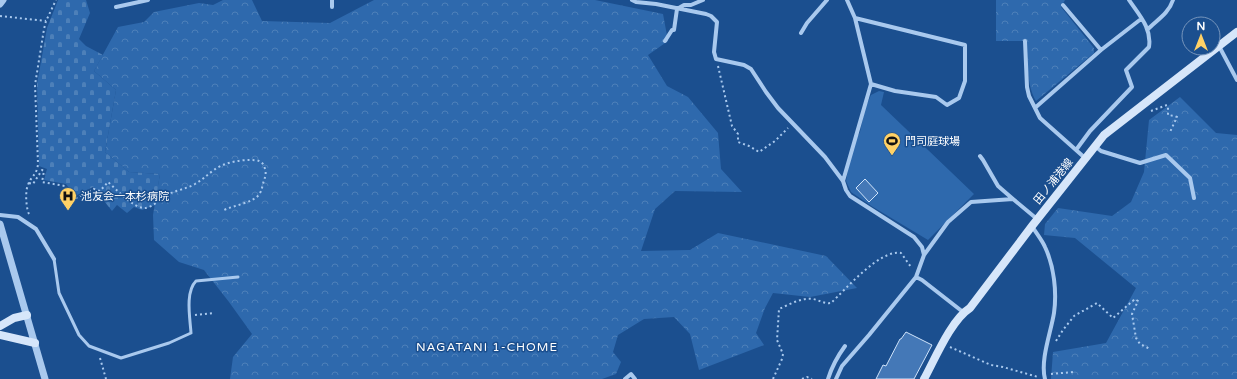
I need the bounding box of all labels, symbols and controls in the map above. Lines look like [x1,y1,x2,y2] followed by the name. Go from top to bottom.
[1181,16,1221,56] north arrow
[1197,20,1205,33] text: N
[882,131,902,156] sports icon: 門司庭球場
[905,135,960,148] place label: 門司庭球場
[1031,156,1076,207] street label: 田ノ浦港線
[58,186,78,211] hospital icon: 池友会一本杉病院
[81,190,169,203] place label: 池友会一本杉病院
[416,340,558,354] district label: NAGATANI 1-CHOME

